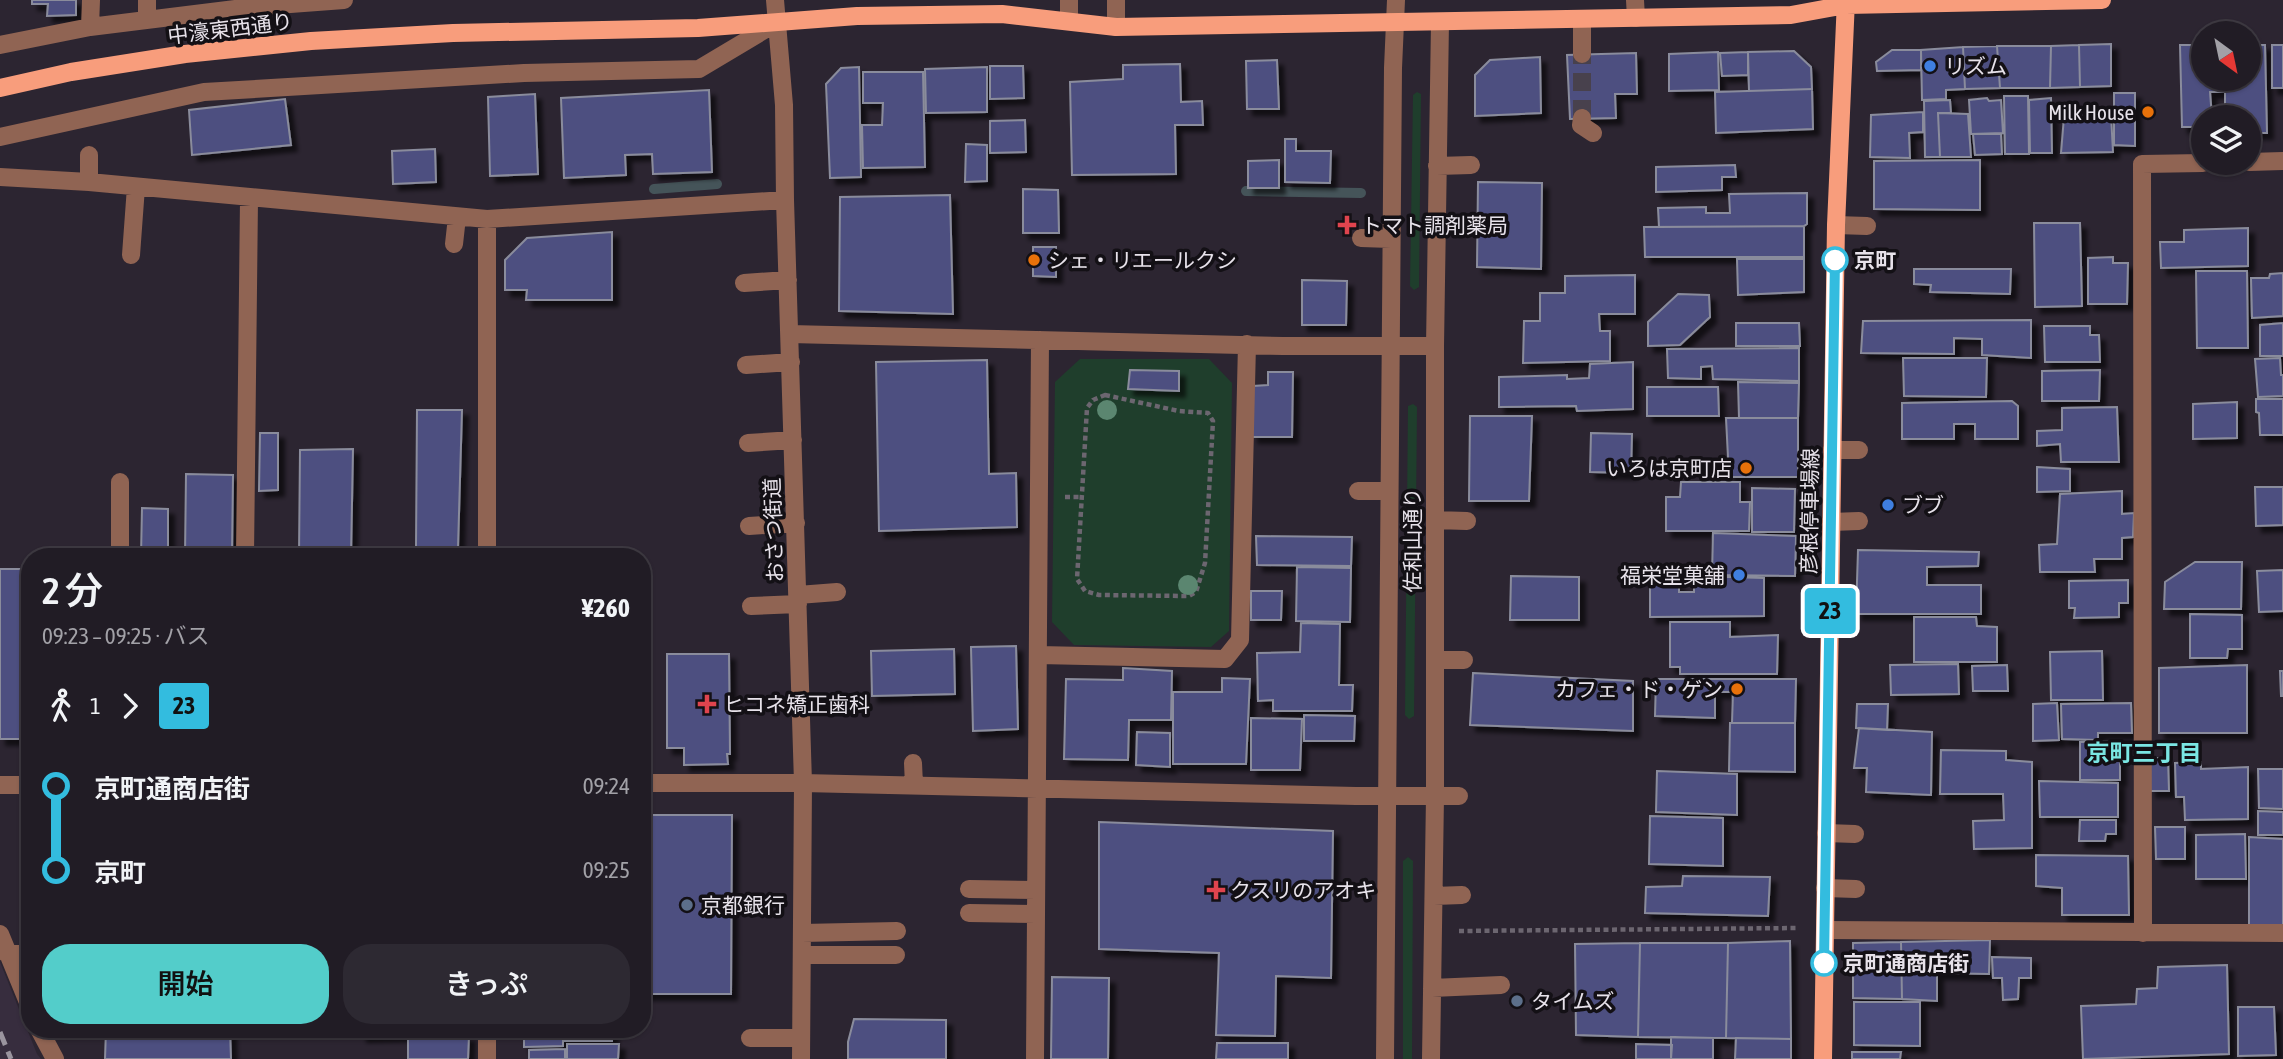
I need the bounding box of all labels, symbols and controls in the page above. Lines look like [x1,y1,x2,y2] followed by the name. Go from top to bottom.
[166,8,294,48] street label: 中濠東西通り
[2191,21,2261,91] north arrow
[2191,21,2261,175] map controls
[1944,54,2007,78] place label: リズム
[1922,58,1938,74] marker: リズム
[2048,100,2134,124] place label: Milk House
[2140,104,2156,120] marker: Milk House
[2191,105,2261,175] button: layers
[1361,213,1508,237] place label: トマト調剤薬局
[1339,217,1355,233] marker: トマト調剤薬局
[1822,247,1848,273] marker: 京町
[1048,248,1237,272] place label: シェ・リエールクシ
[1854,248,1896,272] place label: 京町
[1026,252,1042,268] marker: シェ・リエールクシ
[1796,448,1822,574] street label: 彦根停車場線
[1606,456,1732,480] place label: いろは京町店
[1738,460,1754,476] marker: いろは京町店
[759,477,787,583] street label: おさつ街道
[1400,488,1424,593] street label: 佐和山通り
[1902,493,1944,517] place label: ブブ
[1880,497,1896,513] marker: ブブ
[1620,563,1725,587] place label: 福栄堂菓舗
[1731,567,1747,583] marker: 福栄堂菓舗
[42,569,103,612] text: 2 分
[1798,588,1862,634] line badge: 23
[582,593,630,623] text: ¥260
[1819,597,1841,624] text: 23
[42,623,209,649] text: 09:23 – 09:25 · バス
[1555,677,1723,701] place label: カフェ・ド・ゲン
[1729,681,1745,697] marker: カフェ・ド・ゲン
[42,687,80,725] icon: walk
[111,687,149,725] icon: forward
[173,692,195,719] text: 23
[723,692,870,716] place label: ヒコネ矯正歯科
[90,693,101,719] text: 1
[697,694,717,714] marker: ヒコネ矯正歯科
[2087,740,2202,766] district label: 京町三丁目
[583,773,630,799] text: 09:24
[94,774,250,804] text: 京町通商店街
[583,857,630,883] text: 09:25
[94,858,146,888] text: 京町
[1230,878,1376,902] place label: クスリのアオキ
[1208,882,1224,898] marker: クスリのアオキ
[701,893,785,917] place label: 京都銀行
[679,897,695,913] marker: 京都銀行
[42,944,329,1024] button: 開始
[343,944,630,1024] button: きっぷ
[1811,950,1837,976] marker: 京町通商店街
[1843,951,1969,975] place label: 京町通商店街
[1531,989,1615,1013] place label: タイムズ
[1509,993,1525,1009] marker: タイムズ

